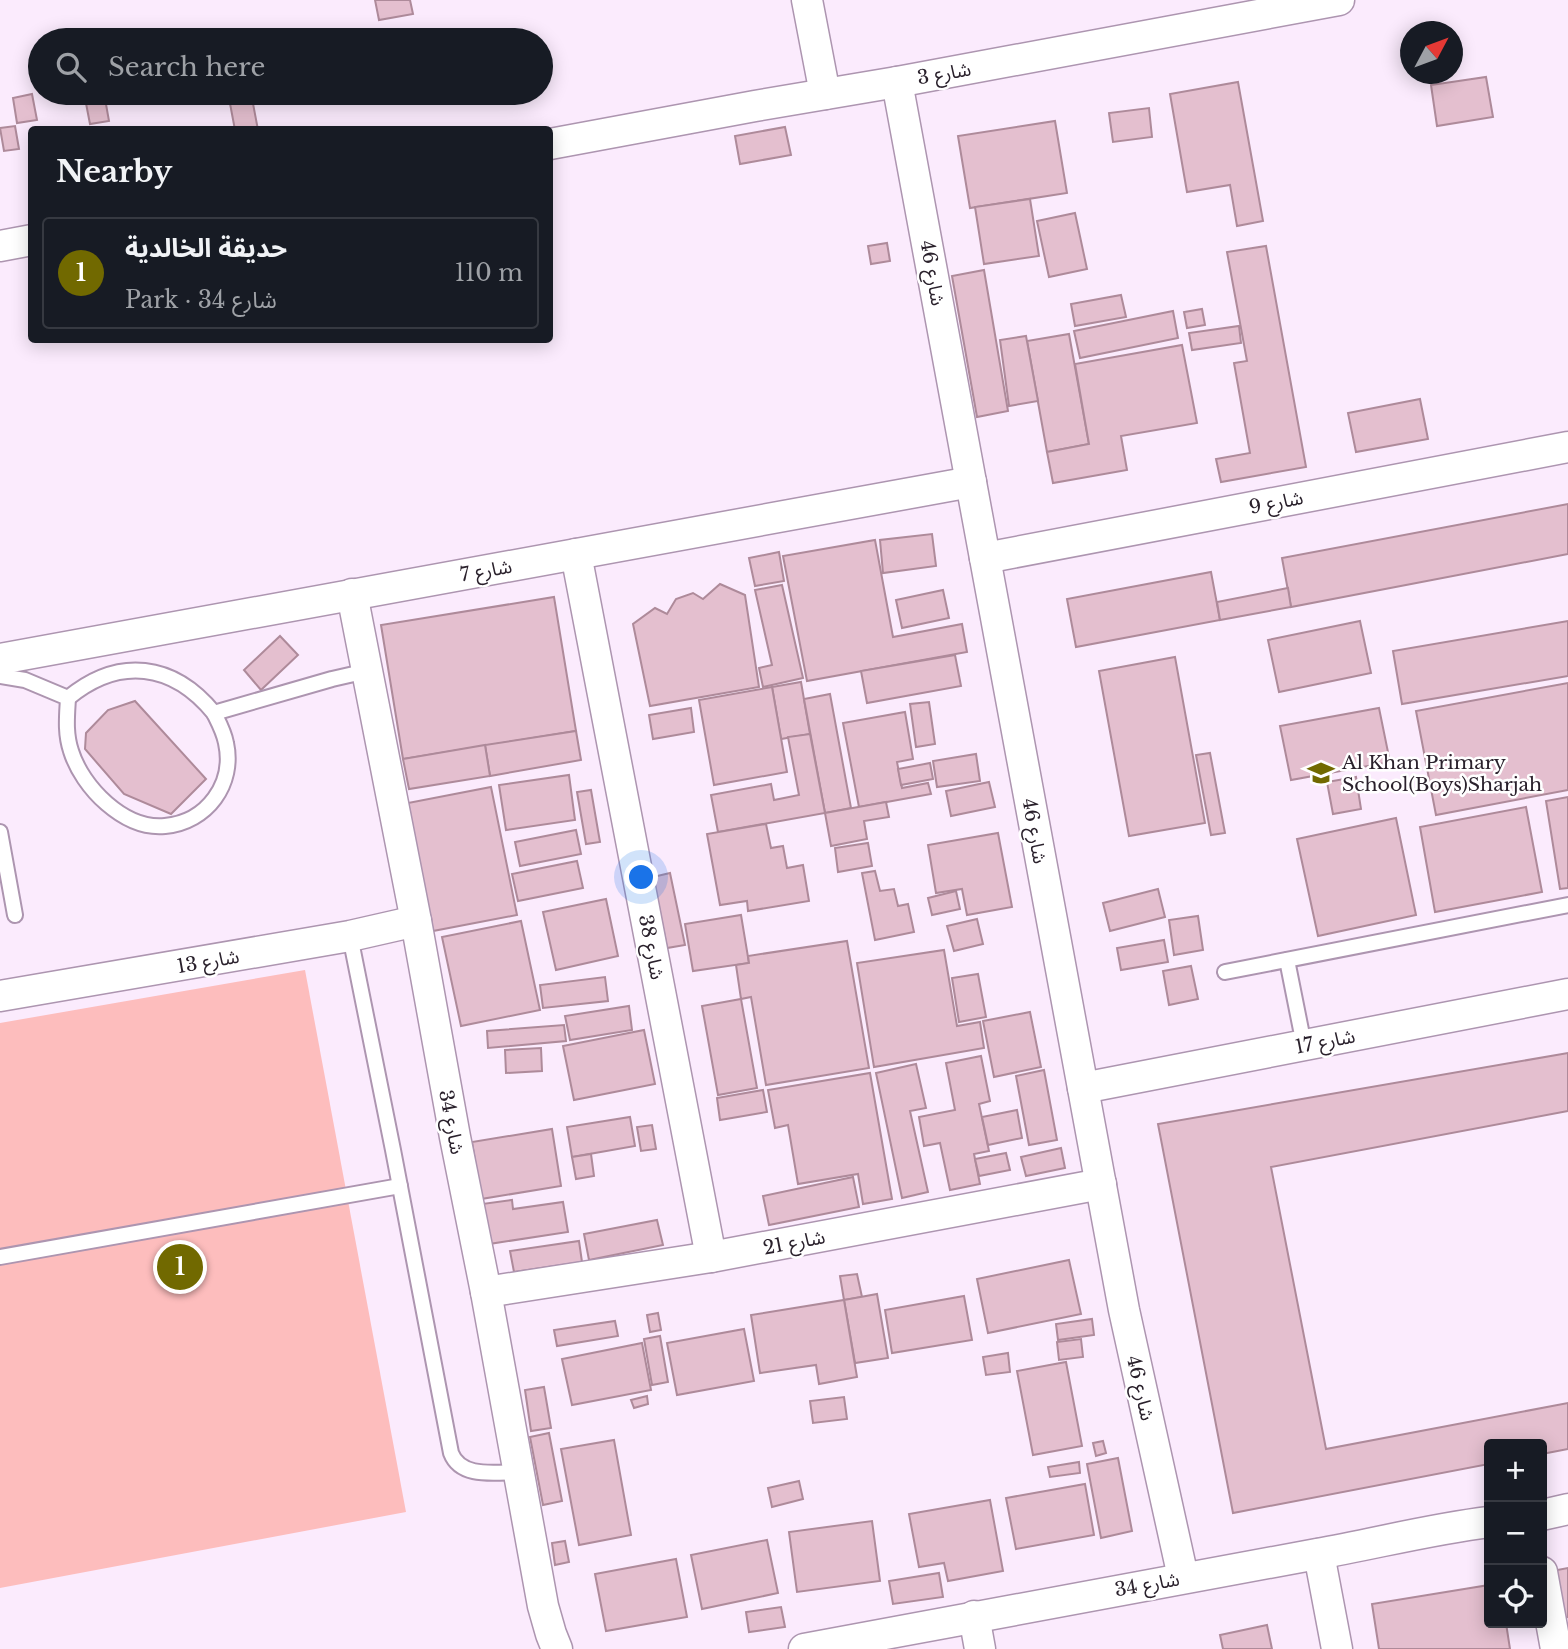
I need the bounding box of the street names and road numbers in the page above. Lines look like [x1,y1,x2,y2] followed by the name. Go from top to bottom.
[915,57,973,91] street label: شارع 3
[913,239,950,308] street label: شارع 46
[1247,486,1306,521] street label: شارع 9
[458,555,514,588] street label: شارع 7
[1015,797,1052,866] street label: شارع 46
[632,913,669,982] street label: شارع 38
[175,945,241,980] street label: شارع 13
[1293,1024,1357,1061] street label: شارع 17
[432,1088,469,1157] street label: شارع 34
[761,1225,827,1262] street label: شارع 21
[1120,1353,1159,1423] street label: شارع 46
[1113,1567,1182,1603] street label: شارع 34

